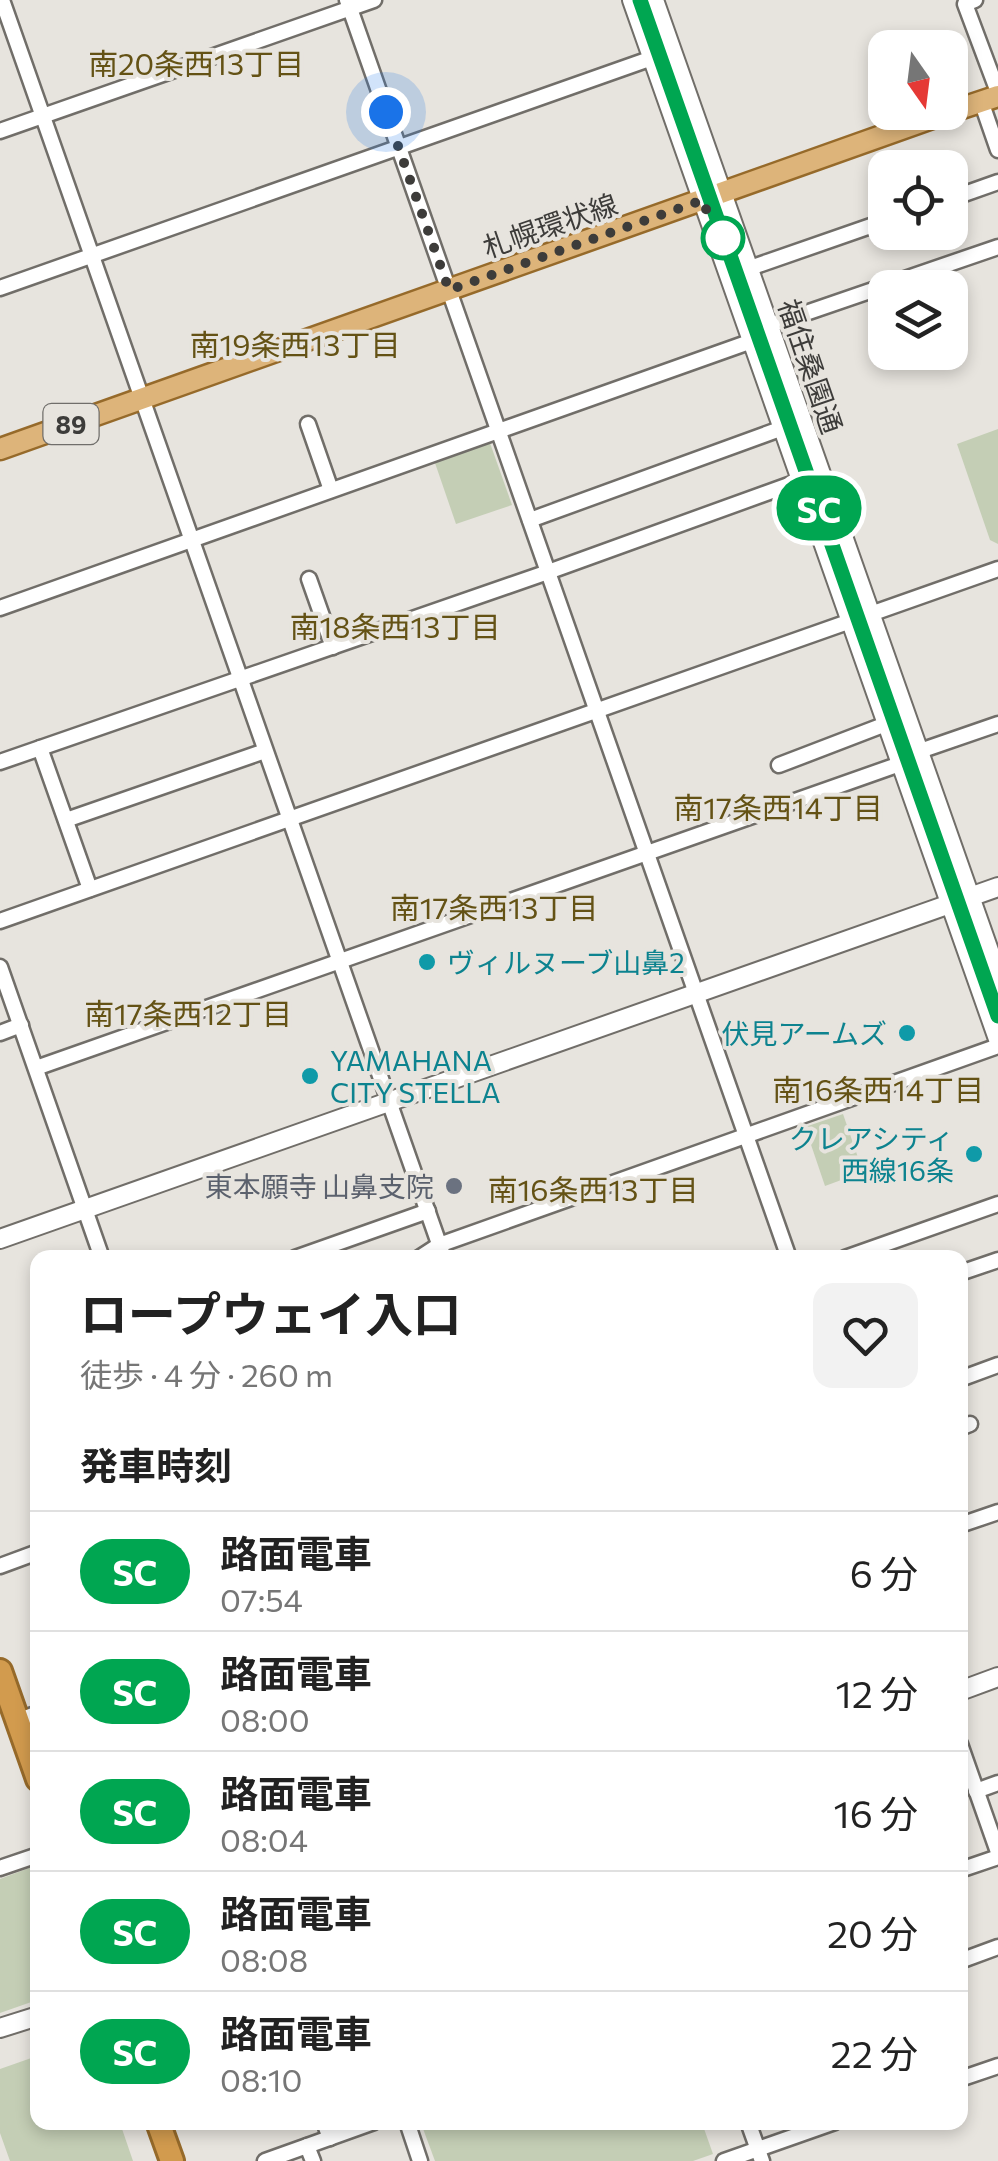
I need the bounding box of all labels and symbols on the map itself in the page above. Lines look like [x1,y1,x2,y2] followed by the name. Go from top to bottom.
[868,30,968,130] north arrow
[88,44,304,81] district label: 南20条西13丁目
[361,87,411,137] your location
[478,186,622,264] street label: 札幌環状線
[702,217,744,259] unlabelled marker
[772,294,850,438] street label: 福住桑園通
[190,325,400,362] district label: 南19条西13丁目
[44,404,98,444] road number: 89
[774,476,864,540] line badge: SC
[290,607,500,644] district label: 南18条西13丁目
[673,788,883,825] district label: 南17条西14丁目
[390,888,598,925] district label: 南17条西13丁目
[447,945,685,979] place label: ヴィルヌーブ山鼻2
[416,951,438,973] marker: ヴィルヌーブ山鼻2
[84,994,292,1031] district label: 南17条西12丁目
[722,1016,887,1050] place label: 伏見アームズ
[896,1022,918,1044] marker: 伏見アームズ
[330,1043,501,1109] place label: YAMAHANA CITY STELLA
[299,1065,321,1087] marker: YAMAHANA CITY STELLA
[772,1070,984,1107] district label: 南16条西14丁目
[789,1121,954,1187] place label: クレアシティ 西線16条
[963,1143,985,1165] marker: クレアシティ 西線16条
[205,1169,434,1203] place label: 東本願寺 山鼻支院
[488,1170,698,1207] district label: 南16条西13丁目
[443,1175,465,1197] marker: 東本願寺 山鼻支院

